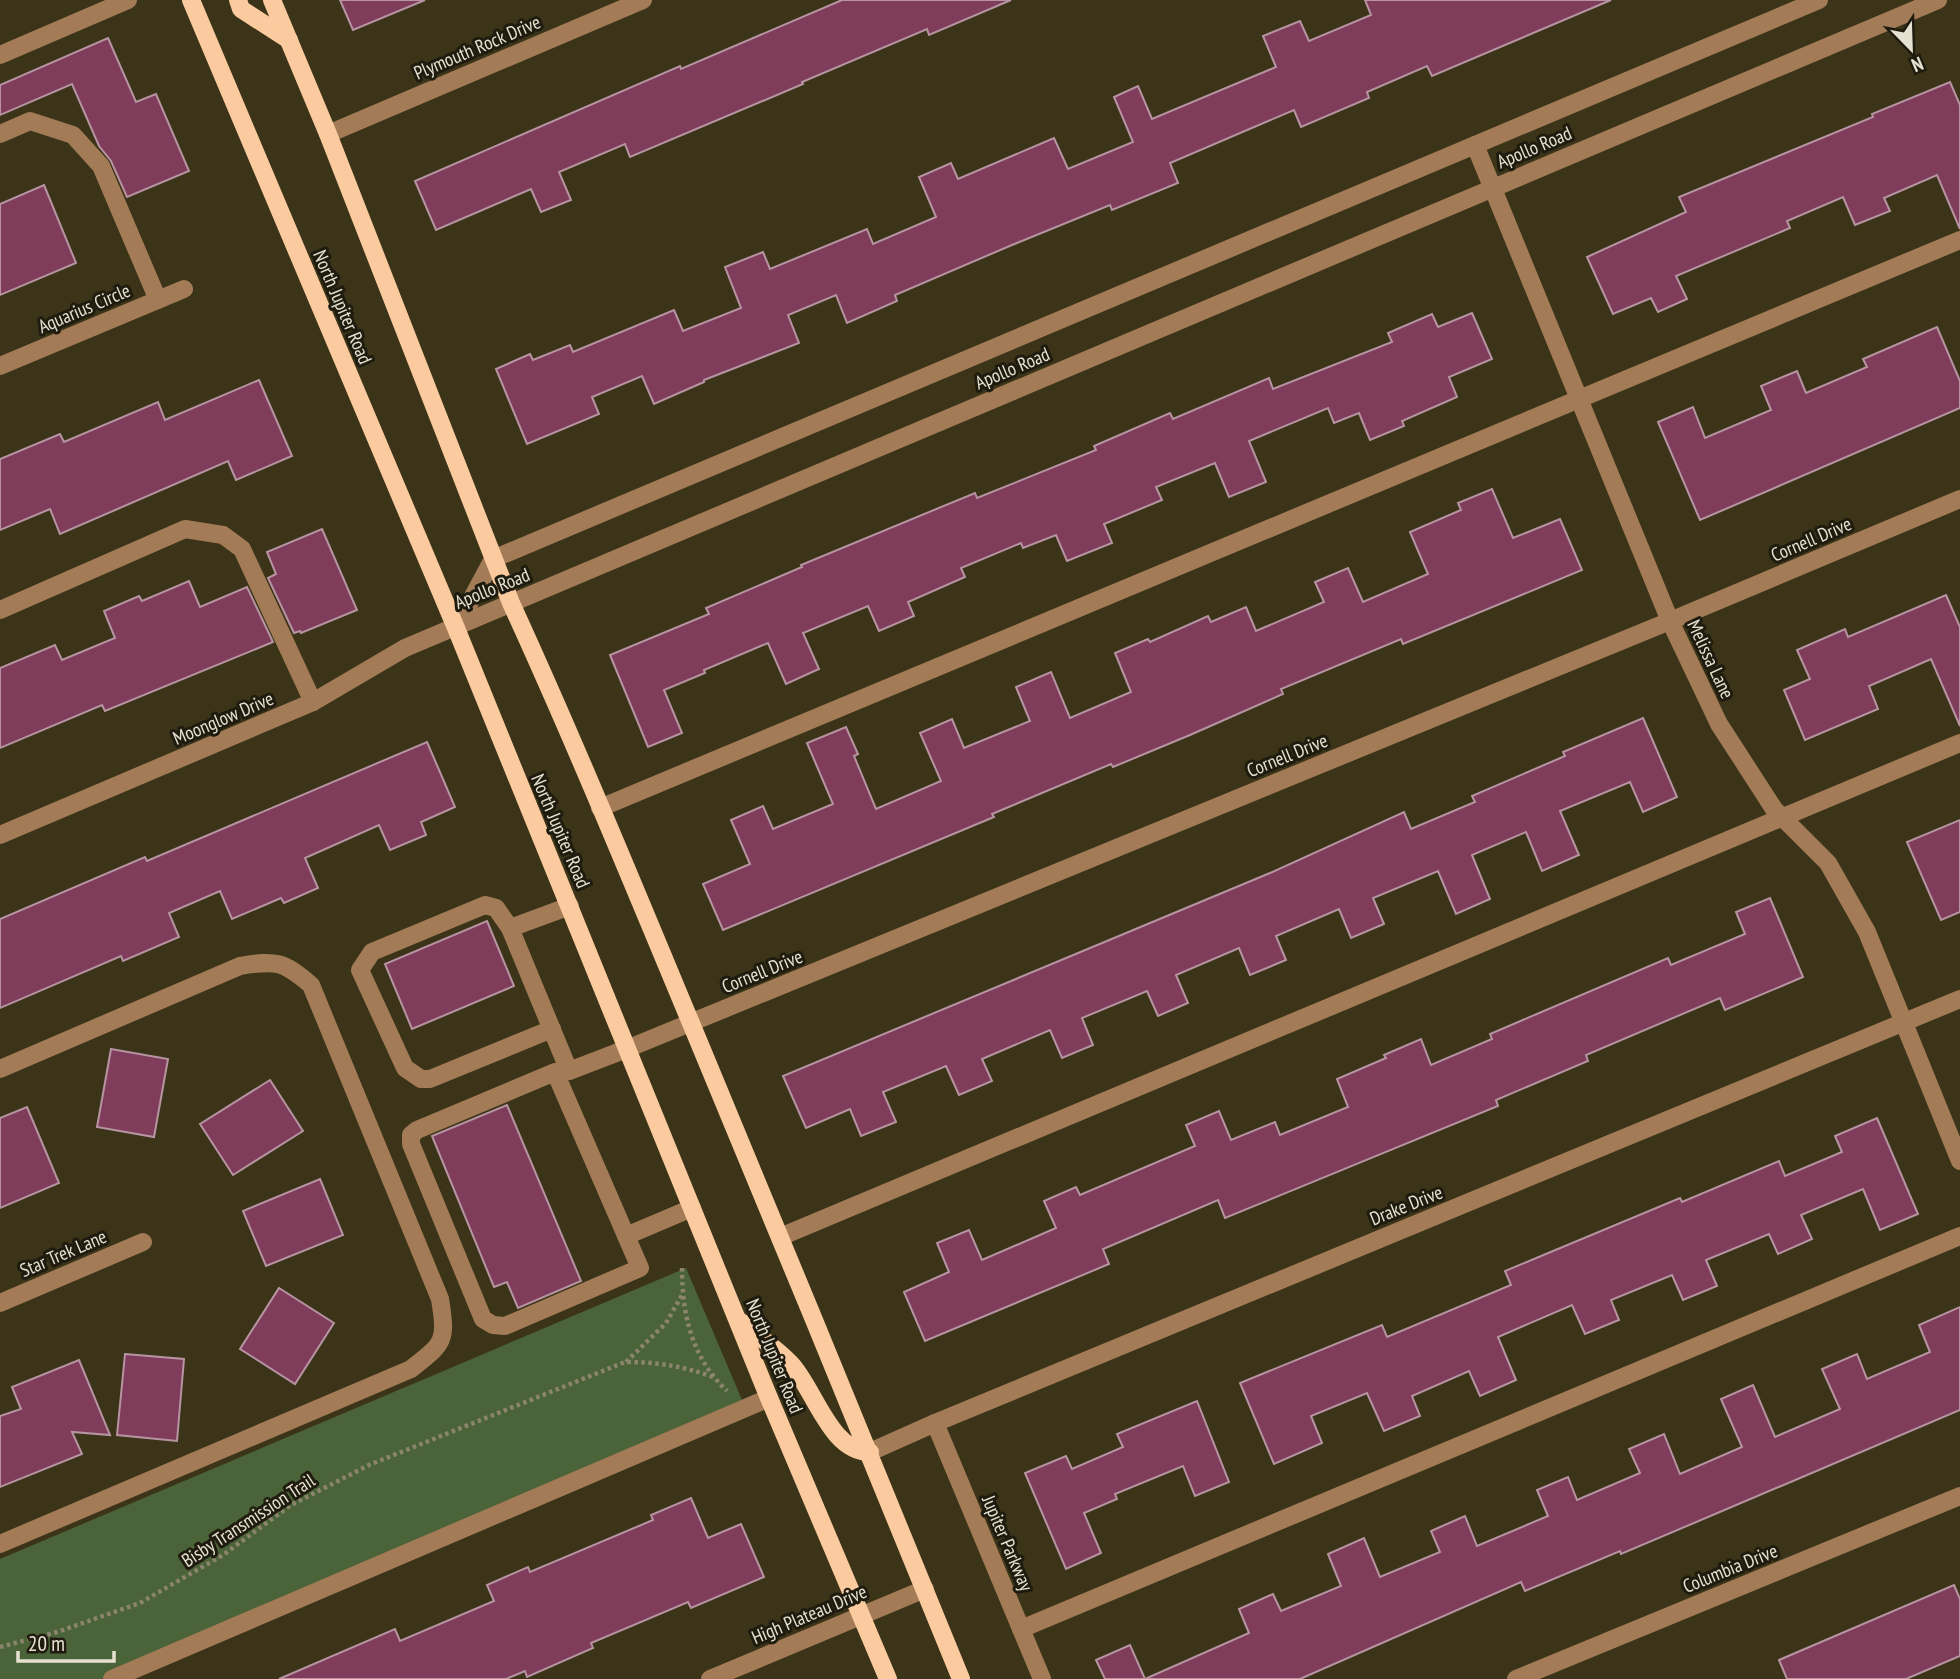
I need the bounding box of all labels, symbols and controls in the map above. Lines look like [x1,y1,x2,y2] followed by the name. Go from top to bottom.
[410,9,544,84] street label: Plymouth Rock Drive
[1876,14,1946,84] north arrow
[1908,52,1927,78] text: N
[1493,121,1575,173] street label: Apollo Road
[308,246,378,368] street label: North Jupiter Road
[34,278,134,338] street label: Aquarius Circle
[971,342,1053,394] street label: Apollo Road
[1767,511,1855,567] street label: Cornell Drive
[451,562,533,614] street label: Apollo Road
[1682,616,1740,702] street label: Melissa Lane
[169,686,277,750] street label: Moonglow Drive
[1243,728,1331,782] street label: Cornell Drive
[526,770,596,892] street label: North Jupiter Road
[718,944,806,998] street label: Cornell Drive
[1366,1180,1446,1230] street label: Drake Drive
[16,1224,110,1282] street label: Star Trek Lane
[741,1295,809,1417] street label: North Jupiter Road
[177,1468,320,1572] street label: Bisby Transmission Trail
[977,1491,1039,1595] street label: Jupiter Parkway
[1679,1538,1781,1598] street label: Columbia Drive
[748,1579,870,1649] street label: High Plateau Drive
[18,1620,114,1664] scale bar
[28,1630,65,1657] text: 20 m

